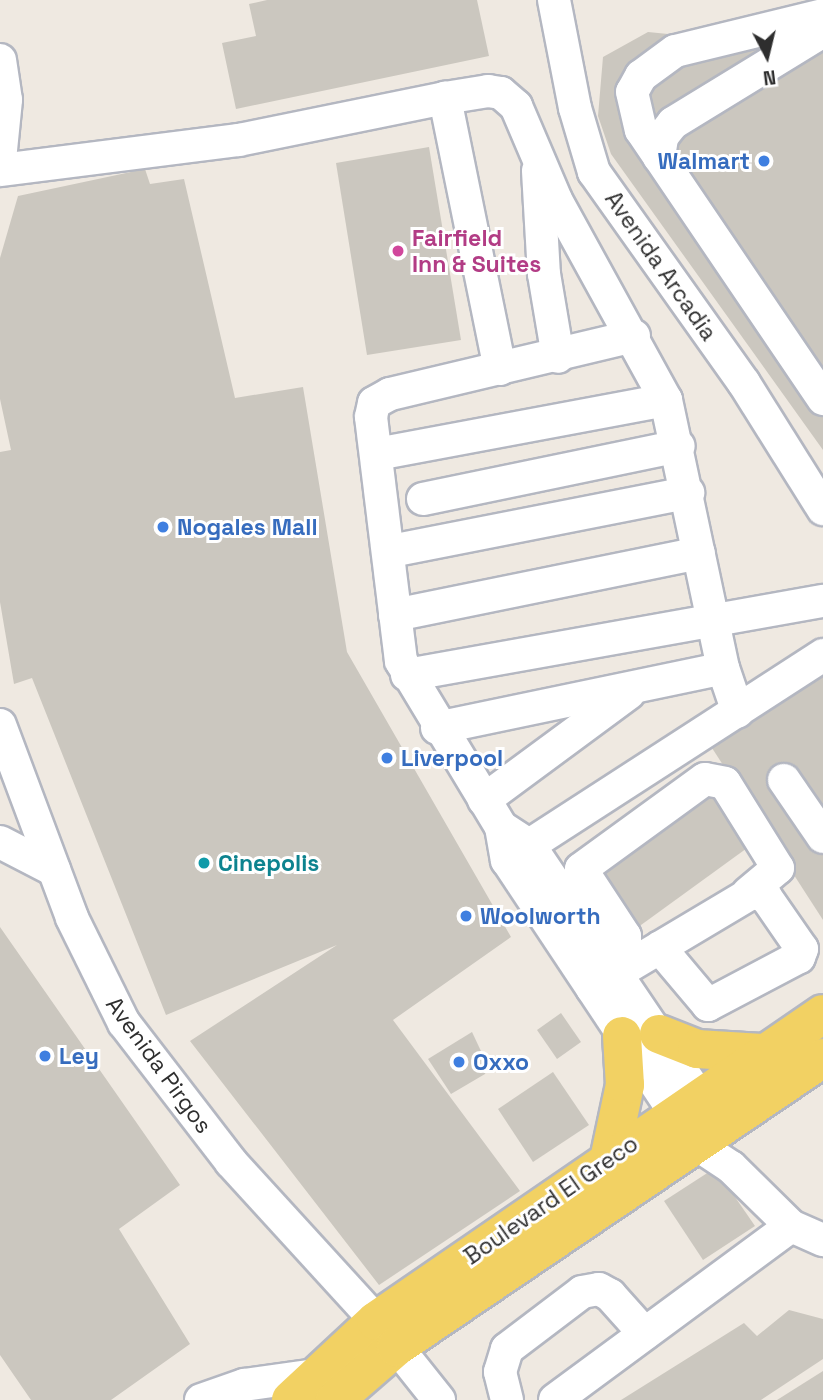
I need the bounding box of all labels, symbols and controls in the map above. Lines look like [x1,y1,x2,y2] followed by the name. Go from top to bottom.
[732,21,802,91] north arrow
[762,64,777,91] text: N
[658,147,750,175] place label: Walmart
[756,153,772,169] marker: Walmart
[599,186,723,346] street label: Avenida Arcadia
[412,224,541,278] place label: Fairfield Inn & Suites
[390,243,406,259] marker: Fairfield Inn & Suites
[177,513,318,541] place label: Nogales Mall
[155,519,171,535] marker: Nogales Mall
[401,744,503,772] place label: Liverpool
[379,750,395,766] marker: Liverpool
[218,849,319,877] place label: Cinepolis
[196,855,212,871] marker: Cinepolis
[480,902,601,930] place label: Woolworth
[458,908,474,924] marker: Woolworth
[100,991,218,1139] street label: Avenida Pirgos
[59,1042,99,1070] place label: Ley
[37,1048,53,1064] marker: Ley
[473,1048,529,1076] place label: Oxxo
[451,1054,467,1070] marker: Oxxo
[459,1130,643,1270] street label: Boulevard El Greco

